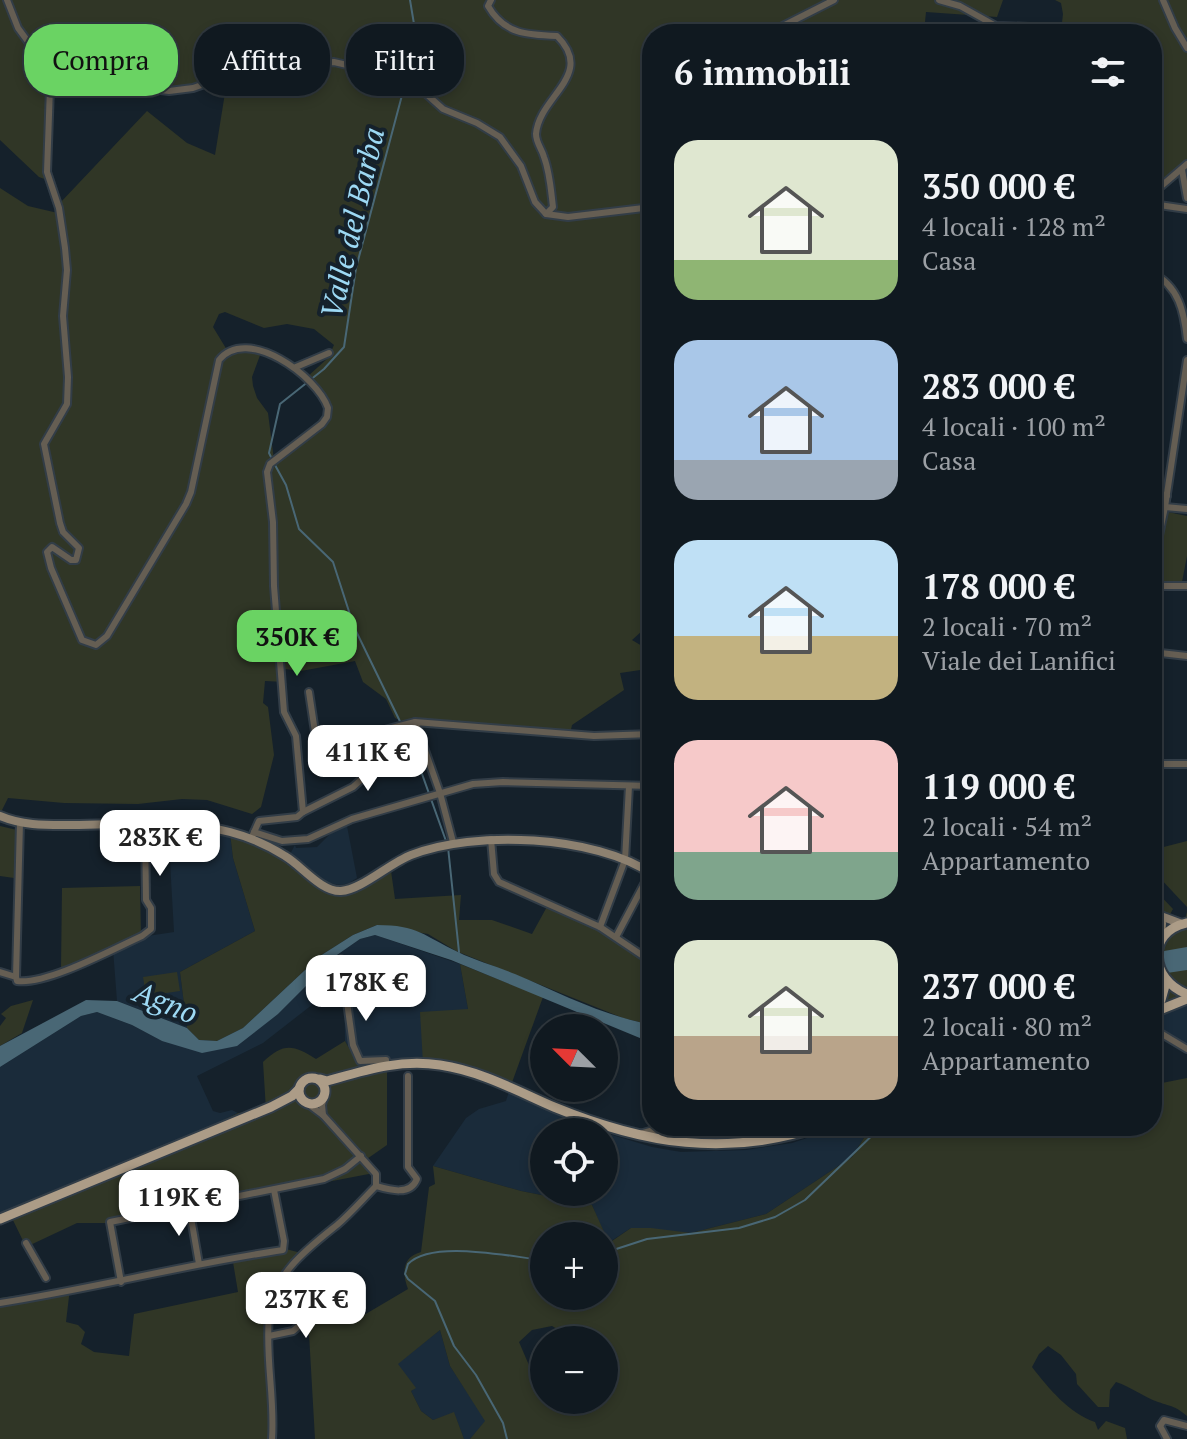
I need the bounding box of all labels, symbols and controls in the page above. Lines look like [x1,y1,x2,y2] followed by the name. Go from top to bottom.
[24,24,178,96] chip: Compra
[194,24,330,96] chip: Affitta
[346,24,464,96] chip: Filtri
[674,50,851,95] text: 6 immobili
[1086,50,1130,94] icon: filters
[311,123,393,323] water label: Valle del Barba
[922,164,1075,209] text: 350 000 €
[738,172,834,268] icon: home
[922,209,1106,243] text: 4 locali · 128 m²
[922,243,976,277] text: Casa
[922,364,1075,409] text: 283 000 €
[738,372,834,468] icon: home
[922,409,1106,443] text: 4 locali · 100 m²
[922,443,976,477] text: Casa
[922,564,1075,609] text: 178 000 €
[738,572,834,668] icon: home
[922,609,1092,643] text: 2 locali · 70 m²
[232,610,362,678] pin: 350K €
[255,619,339,653] text: 350K €
[922,643,1116,677] text: Viale dei Lanifici
[303,725,433,793] pin: 411K €
[326,734,410,768] text: 411K €
[922,764,1075,809] text: 119 000 €
[738,772,834,868] icon: home
[922,809,1092,843] text: 2 locali · 54 m²
[95,810,225,878] pin: 283K €
[118,819,202,853] text: 283K €
[922,843,1090,877] text: Appartamento
[301,955,431,1023] pin: 178K €
[324,964,408,998] text: 178K €
[922,964,1075,1009] text: 237 000 €
[126,970,204,1033] water label: Agno
[738,972,834,1068] icon: home
[922,1009,1092,1043] text: 2 locali · 80 m²
[530,1014,618,1102] north arrow
[530,1014,618,1414] map controls
[922,1043,1090,1077] text: Appartamento
[530,1118,618,1206] button: locate
[114,1170,244,1238] pin: 119K €
[137,1179,221,1213] text: 119K €
[530,1222,618,1310] button: +
[241,1272,371,1340] pin: 237K €
[264,1281,348,1315] text: 237K €
[530,1326,618,1414] button: −

